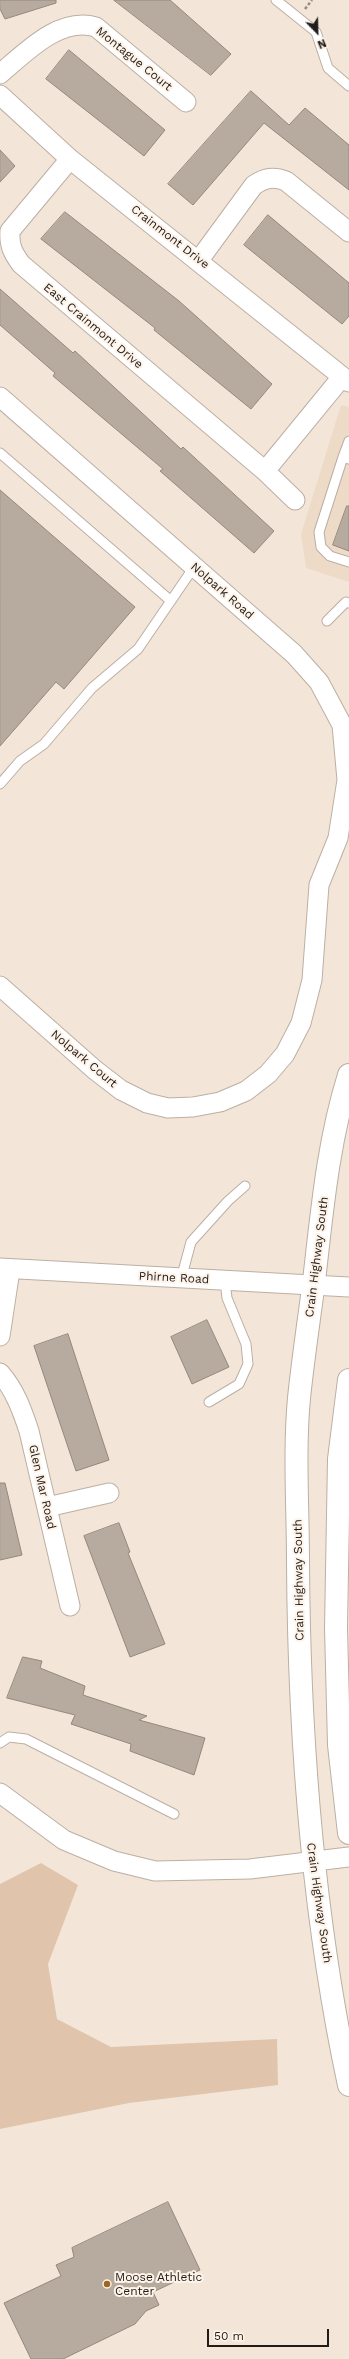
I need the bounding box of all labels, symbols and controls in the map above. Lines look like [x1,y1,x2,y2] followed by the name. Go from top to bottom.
[297,12,337,52] north arrow
[93,24,175,94] street label: Montague Court
[316,36,328,51] text: N
[128,202,212,272] street label: Crainmont Drive
[40,280,146,372] street label: East Crainmont Drive
[187,560,257,622] street label: Nolpark Road
[48,1027,120,1091] street label: Nolpark Court
[302,1196,332,1318] street label: Crain Highway South
[138,1269,210,1287] street label: Phirne Road
[25,1443,59,1531] street label: Glen Mar Road
[291,1519,307,1641] street label: Crain Highway South
[303,1842,335,1964] street label: Crain Highway South
[115,2270,202,2298] place label: Moose Athletic Center
[102,2279,112,2289] marker: Moose Athletic Center
[209,2321,331,2347] scale bar
[214,2329,244,2343] text: 50 m

